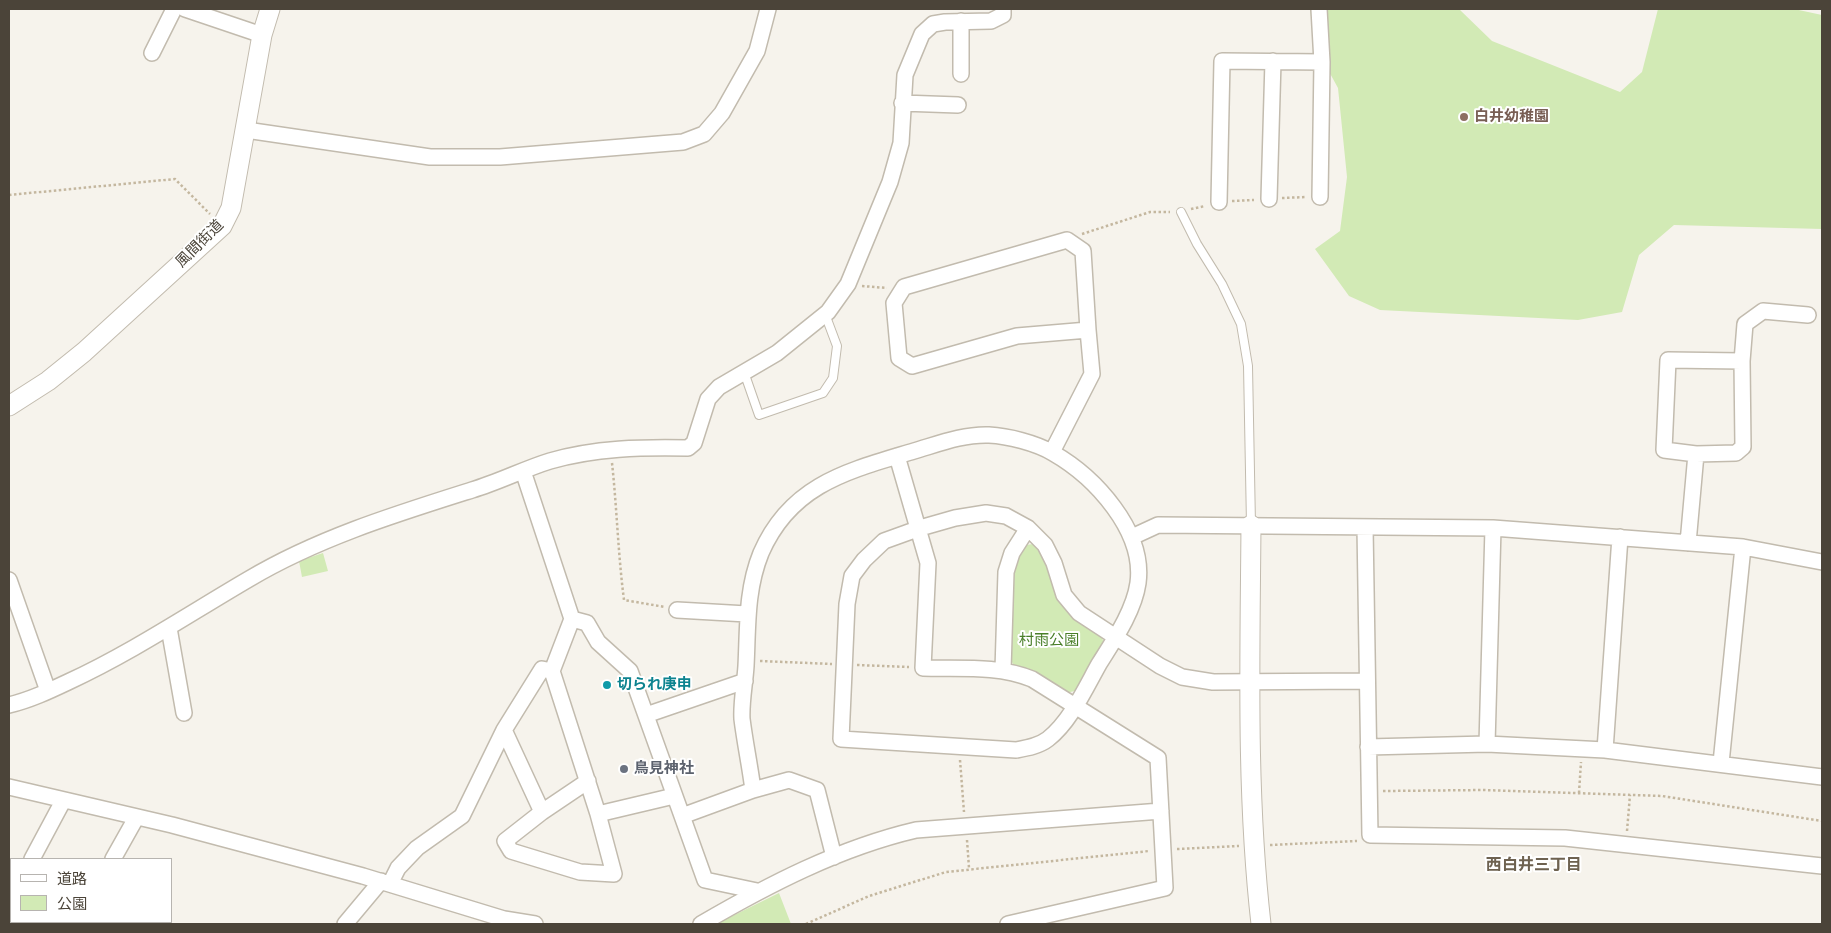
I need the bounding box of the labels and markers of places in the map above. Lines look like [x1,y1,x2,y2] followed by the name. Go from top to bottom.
[1474,108,1549,126] place label: 白井幼稚園
[1458,111,1470,123] marker: 白井幼稚園
[617,676,692,694] place label: 切られ庚申
[601,679,613,691] marker: 切られ庚申
[634,760,694,778] place label: 鳥見神社
[618,763,630,775] marker: 鳥見神社

